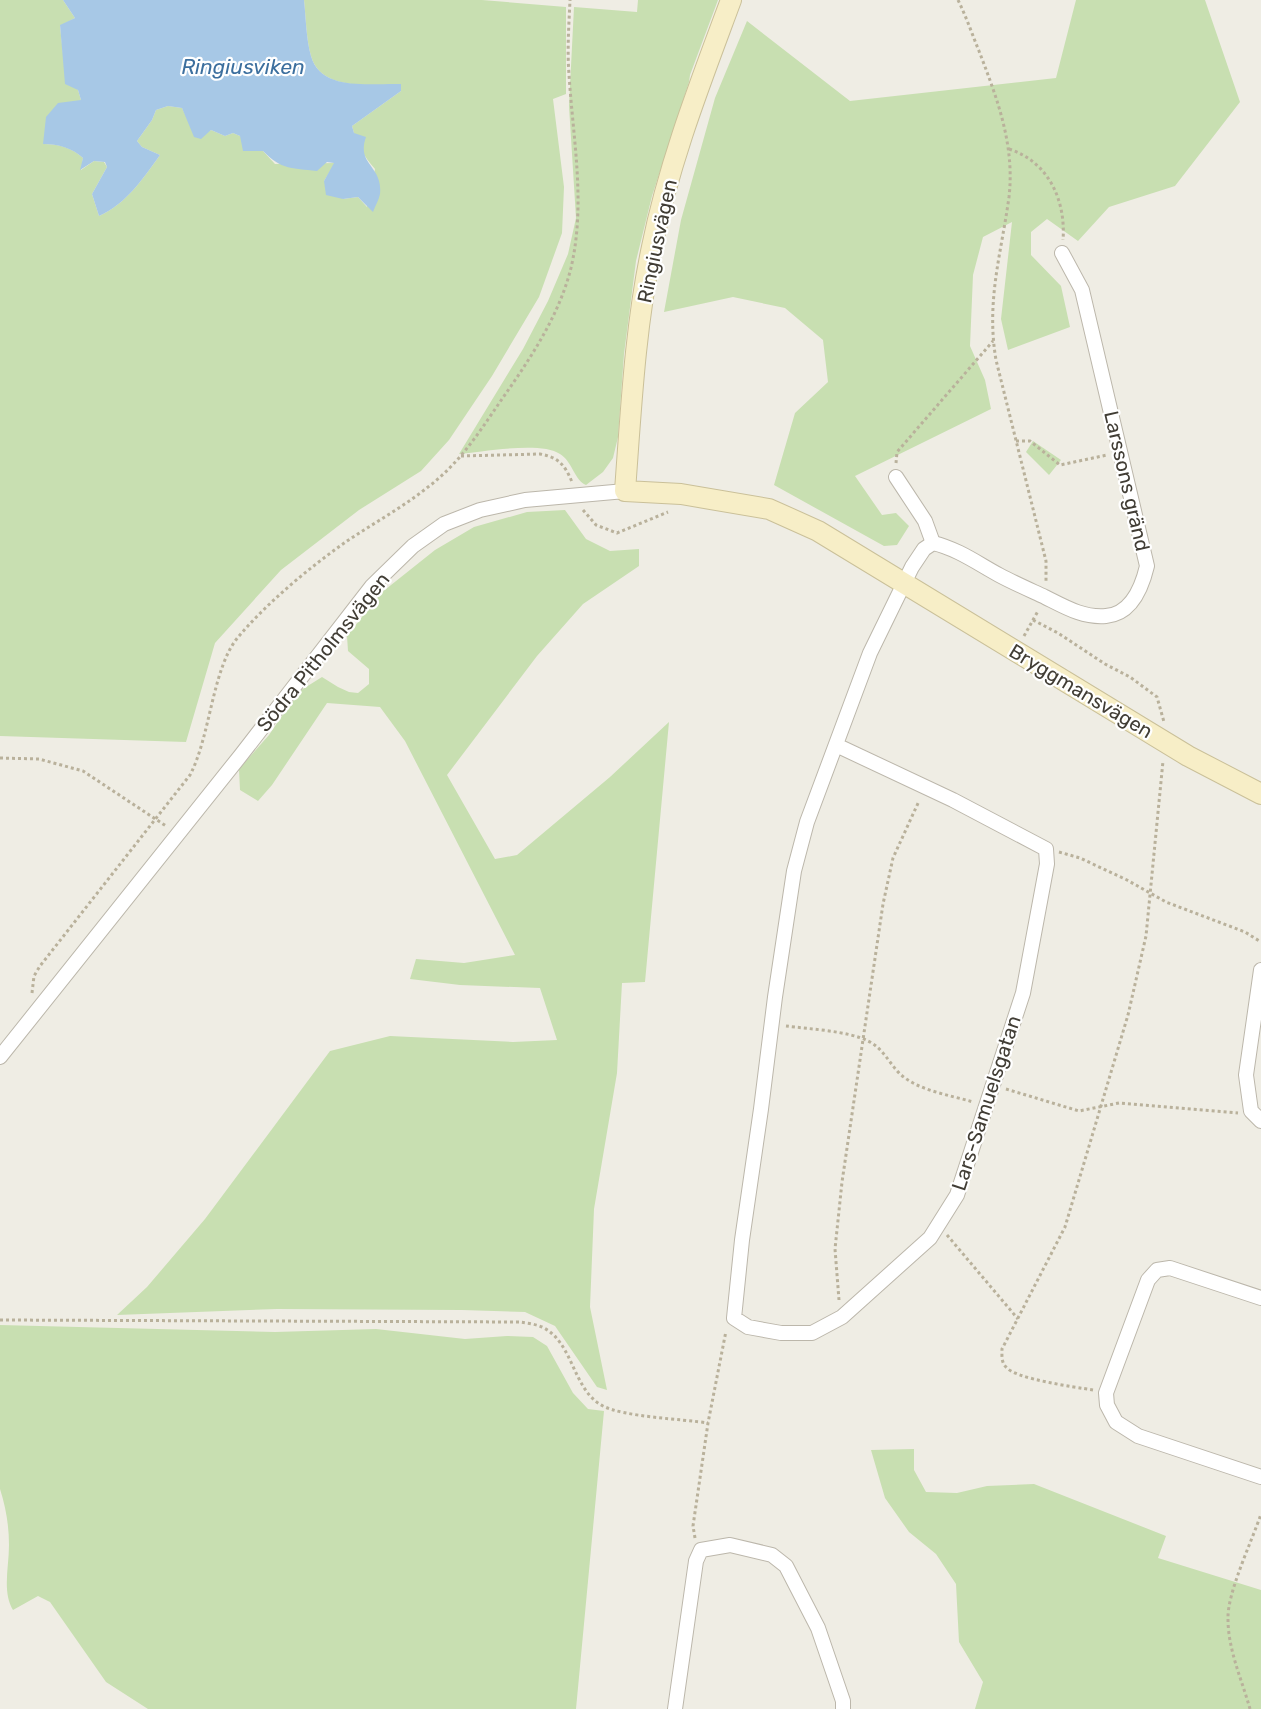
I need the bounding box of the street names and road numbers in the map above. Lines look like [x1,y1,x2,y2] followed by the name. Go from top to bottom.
[632,177,682,305] street label: Ringiusvägen
[1099,408,1155,554] street label: Larssons gränd
[251,568,395,736] street label: Södra Pitholmsvägen
[1005,639,1157,743] street label: Bryggmansvägen
[946,1012,1026,1194] street label: Lars-Samuelsgatan

